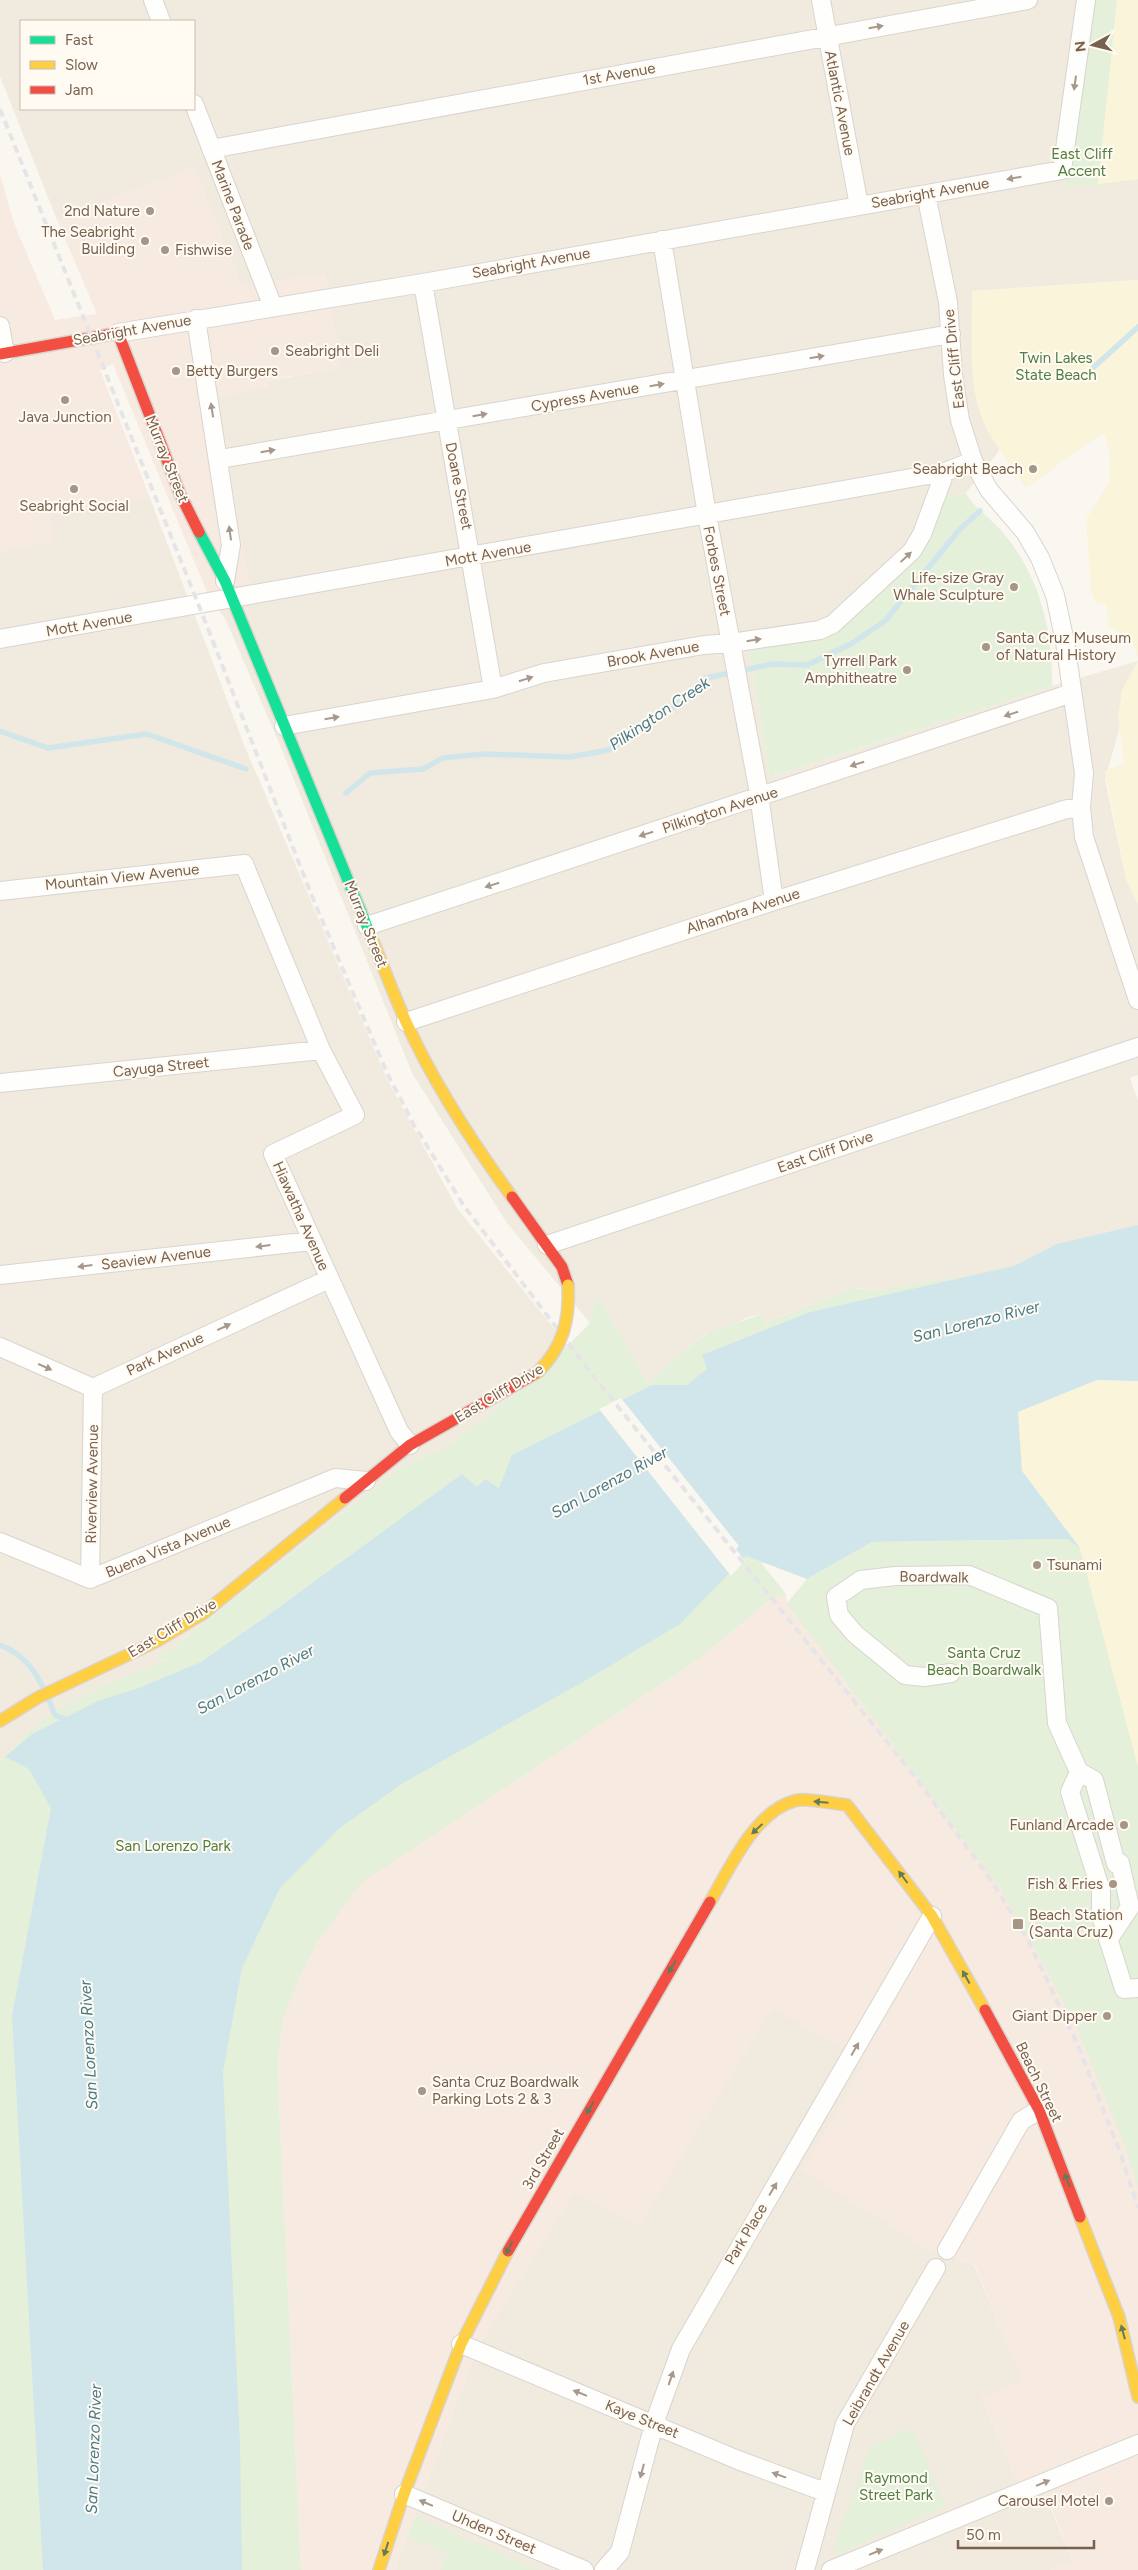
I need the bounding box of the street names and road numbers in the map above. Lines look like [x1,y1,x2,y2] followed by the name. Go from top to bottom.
[821,49,859,157] street label: Atlantic Avenue
[581,59,657,89] street label: 1st Avenue
[208,157,258,253] street label: Marine Parade
[870,174,990,212] street label: Seabright Avenue
[471,244,591,282] street label: Seabright Avenue
[940,308,968,410] street label: East Cliff Drive
[72,311,192,349] street label: Seabright Avenue
[530,379,640,415] street label: Cypress Avenue
[141,413,193,505] street label: Murray Street
[442,441,476,532] street label: Doane Street
[699,524,735,618] street label: Forbes Street
[444,538,532,570] street label: Mott Avenue
[45,608,133,640] street label: Mott Avenue
[605,637,701,671] street label: Brook Avenue
[660,783,780,837] street label: Pilkington Avenue
[44,860,200,894] street label: Mountain View Avenue
[340,878,392,970] street label: Murray Street
[684,884,802,938] street label: Alhambra Avenue
[112,1053,210,1081] street label: Cayuga Street
[775,1127,875,1177] street label: East Cliff Drive
[269,1159,333,1273] street label: Hiawatha Avenue
[100,1242,212,1274] street label: Seaview Avenue
[124,1328,206,1380] street label: Park Avenue
[452,1360,546,1426] street label: East Cliff Drive
[82,1424,102,1544] street label: Riverview Avenue
[103,1513,233,1581] street label: Buena Vista Avenue
[899,1567,969,1587] street label: Boardwalk
[125,1595,219,1661] street label: East Cliff Drive
[1012,2039,1066,2125] street label: Beach Street
[518,2125,568,2193] street label: 3rd Street
[721,2200,771,2268] street label: Park Place
[839,2317,913,2429] street label: Leibrandt Avenue
[602,2396,682,2442] street label: Kaye Street
[449,2506,539,2558] street label: Uhden Street

